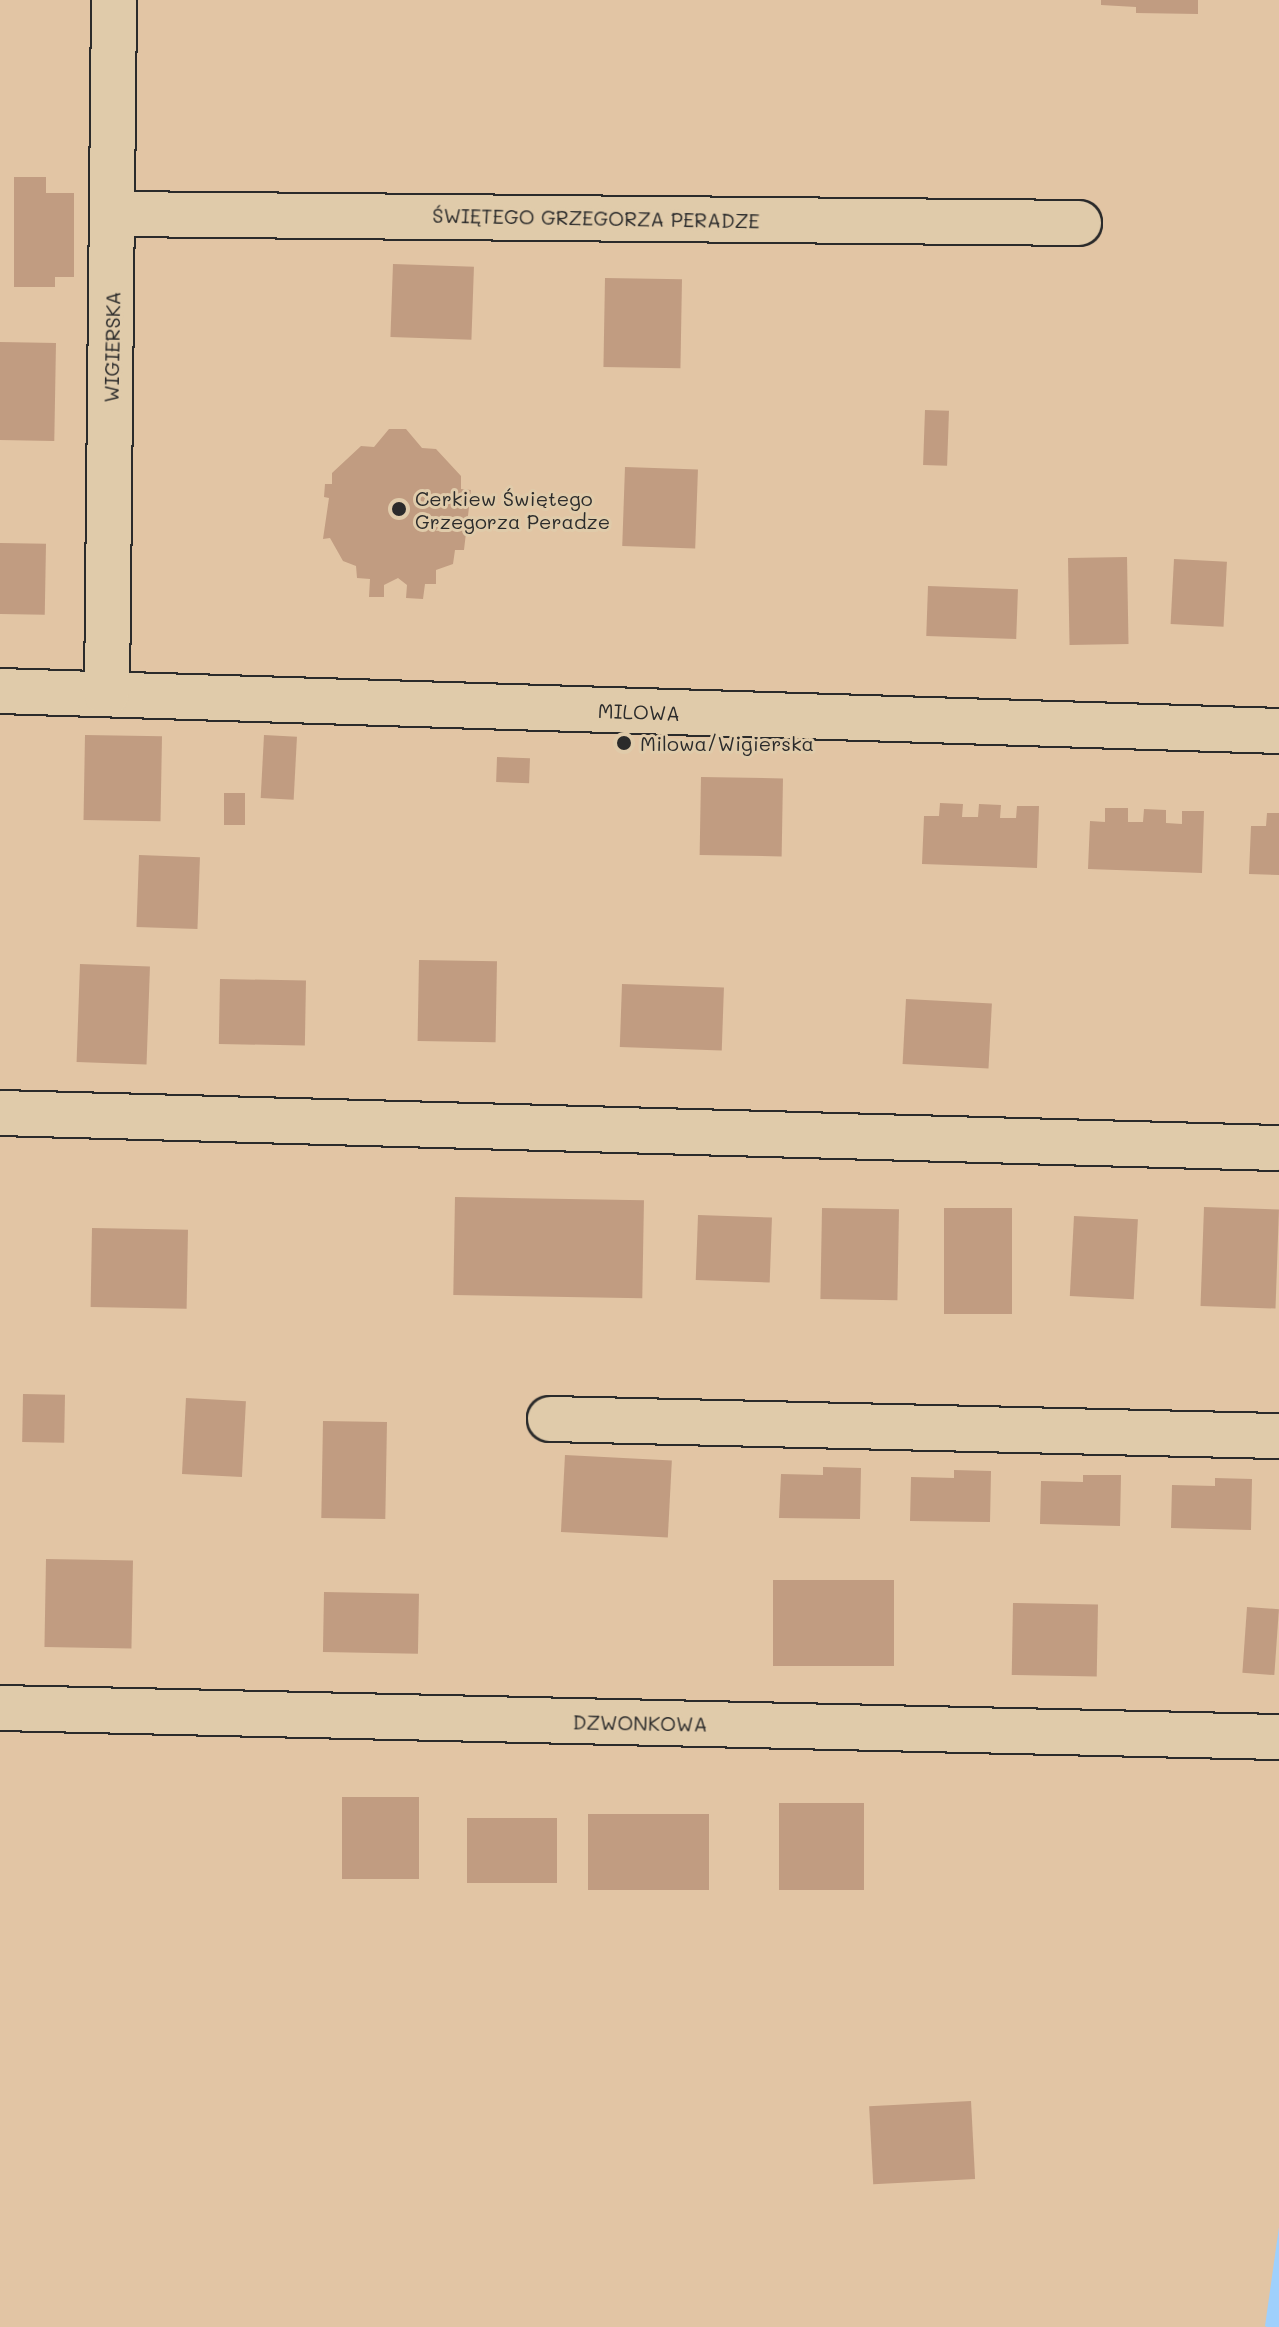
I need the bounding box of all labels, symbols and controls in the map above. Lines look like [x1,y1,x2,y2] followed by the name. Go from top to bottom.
[432,203,760,233] street label: ŚWIĘTEGO GRZEGORZA PERADZE
[99,291,125,403] street label: WIGIERSKA
[415,486,610,533] place label: Cerkiew Świętego Grzegorza Peradze
[390,500,408,518] marker: Cerkiew Świętego Grzegorza Peradze
[597,699,681,725] street label: MILOWA
[640,731,814,755] place label: Milowa/Wigierska
[615,734,633,752] marker: Milowa/Wigierska
[572,1710,708,1736] street label: DZWONKOWA

